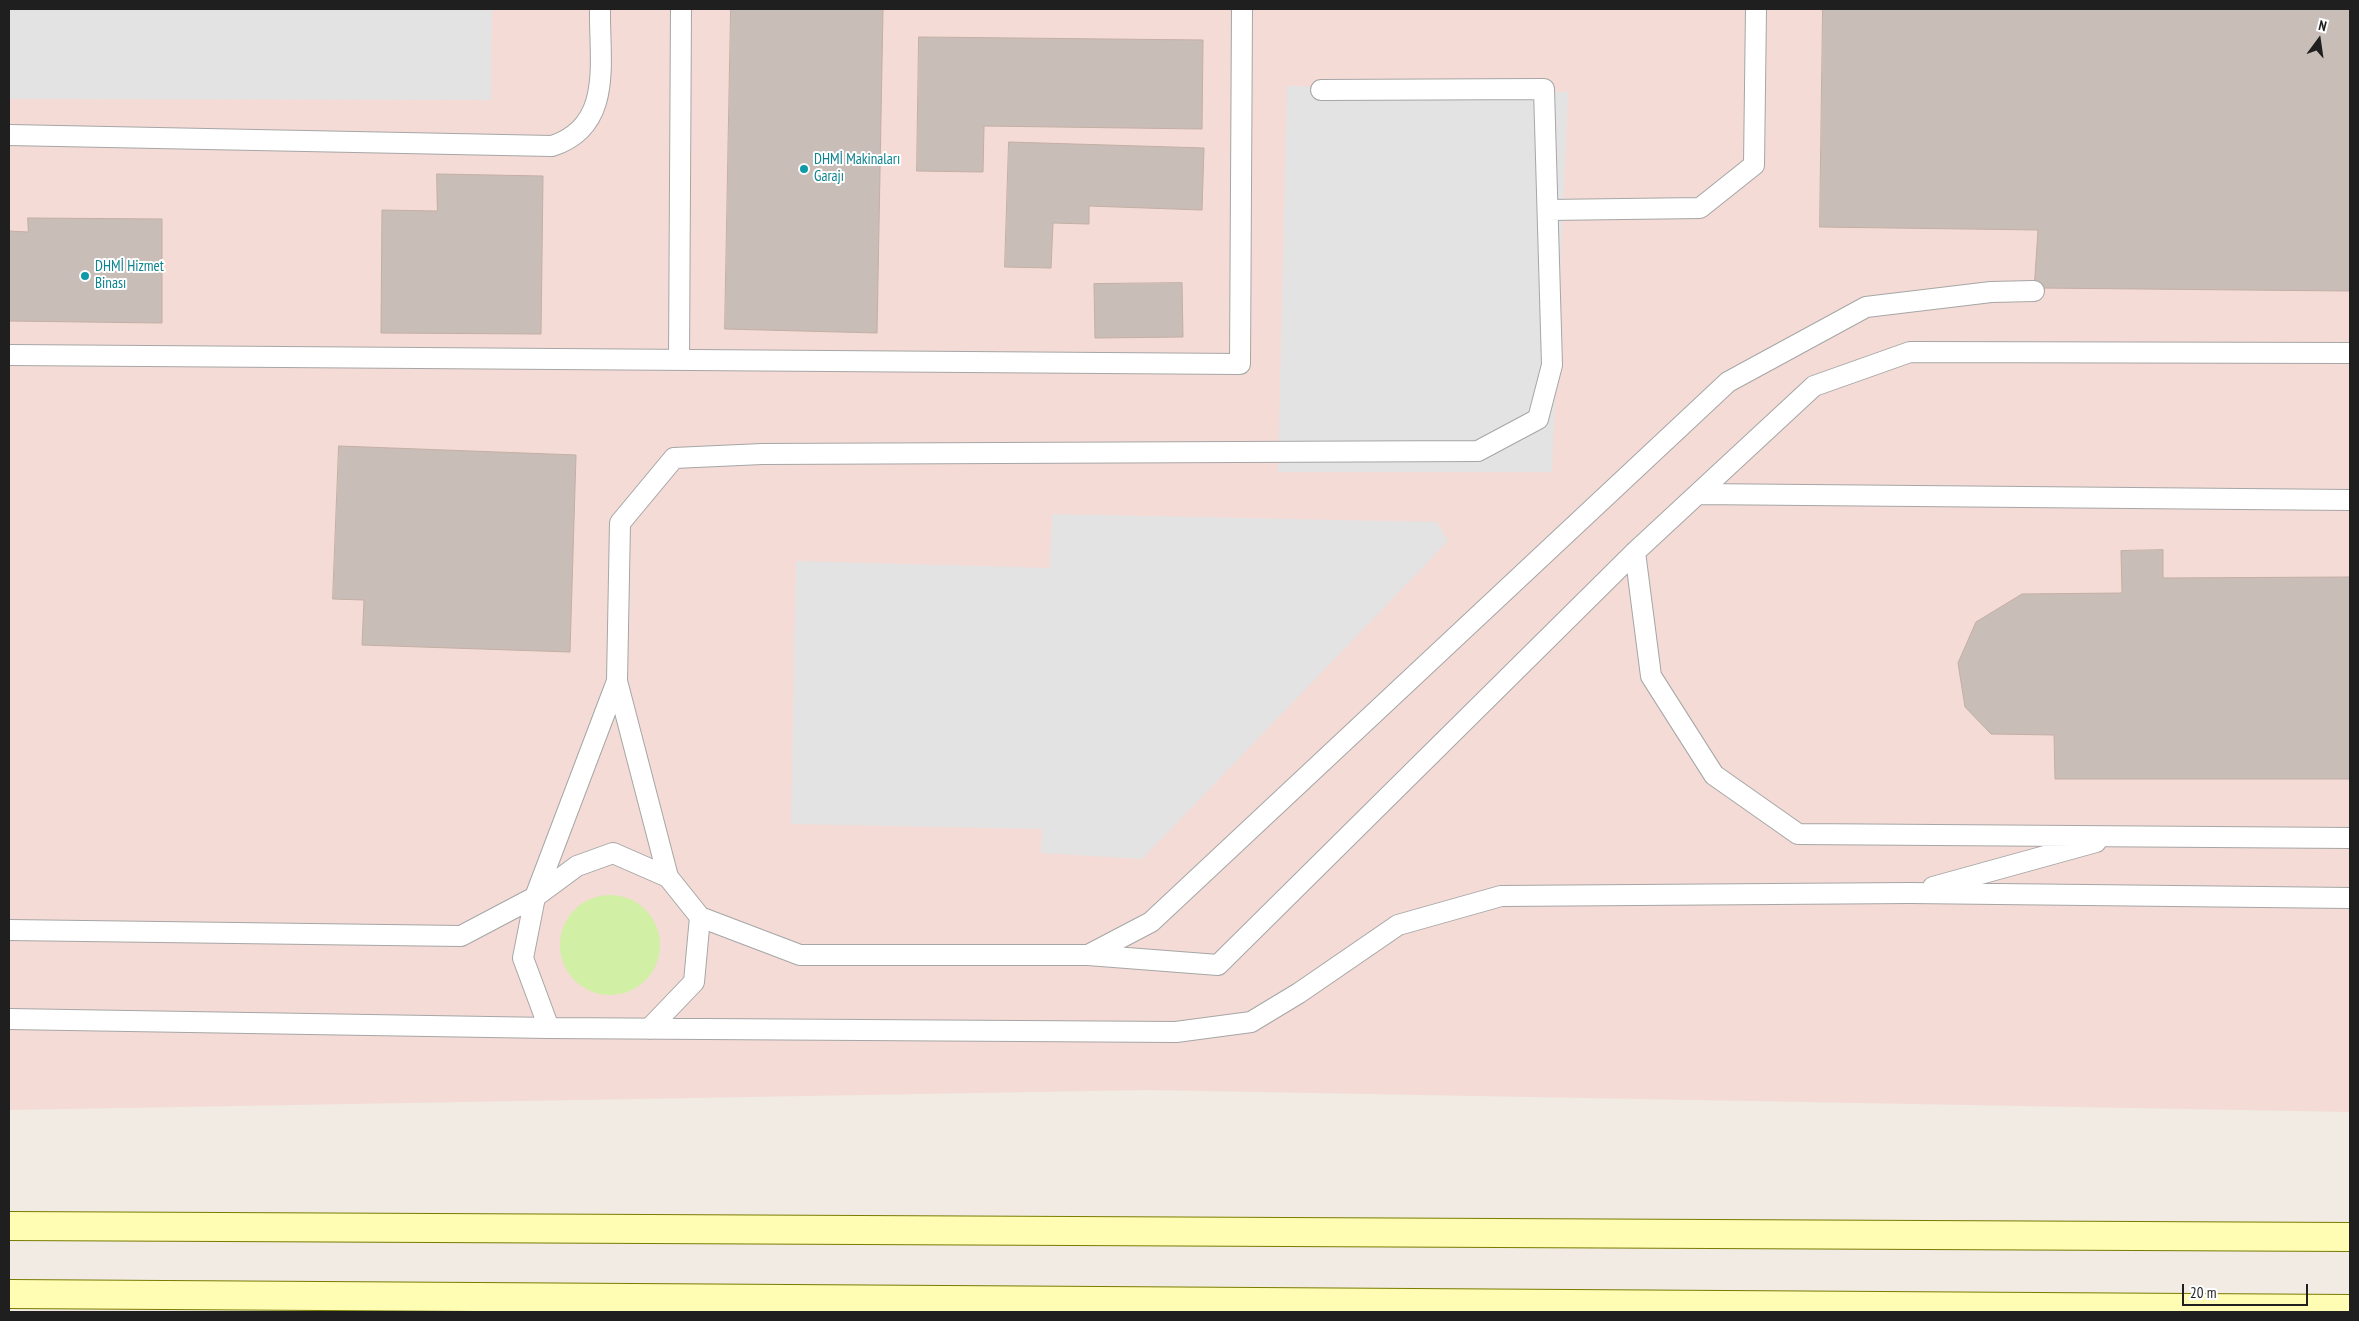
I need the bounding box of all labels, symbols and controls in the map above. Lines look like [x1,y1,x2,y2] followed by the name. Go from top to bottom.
[2294,15,2344,65] north arrow
[2317,16,2328,35] text: N
[814,151,900,186] place label: DHMİ Makinaları Garajı
[798,163,810,175] marker: DHMİ Makinaları Garajı
[95,258,164,293] place label: DHMİ Hizmet Binası
[79,270,91,282] marker: DHMİ Hizmet Binası
[2184,1274,2310,1306] scale bar
[2190,1283,2216,1302] text: 20 m

